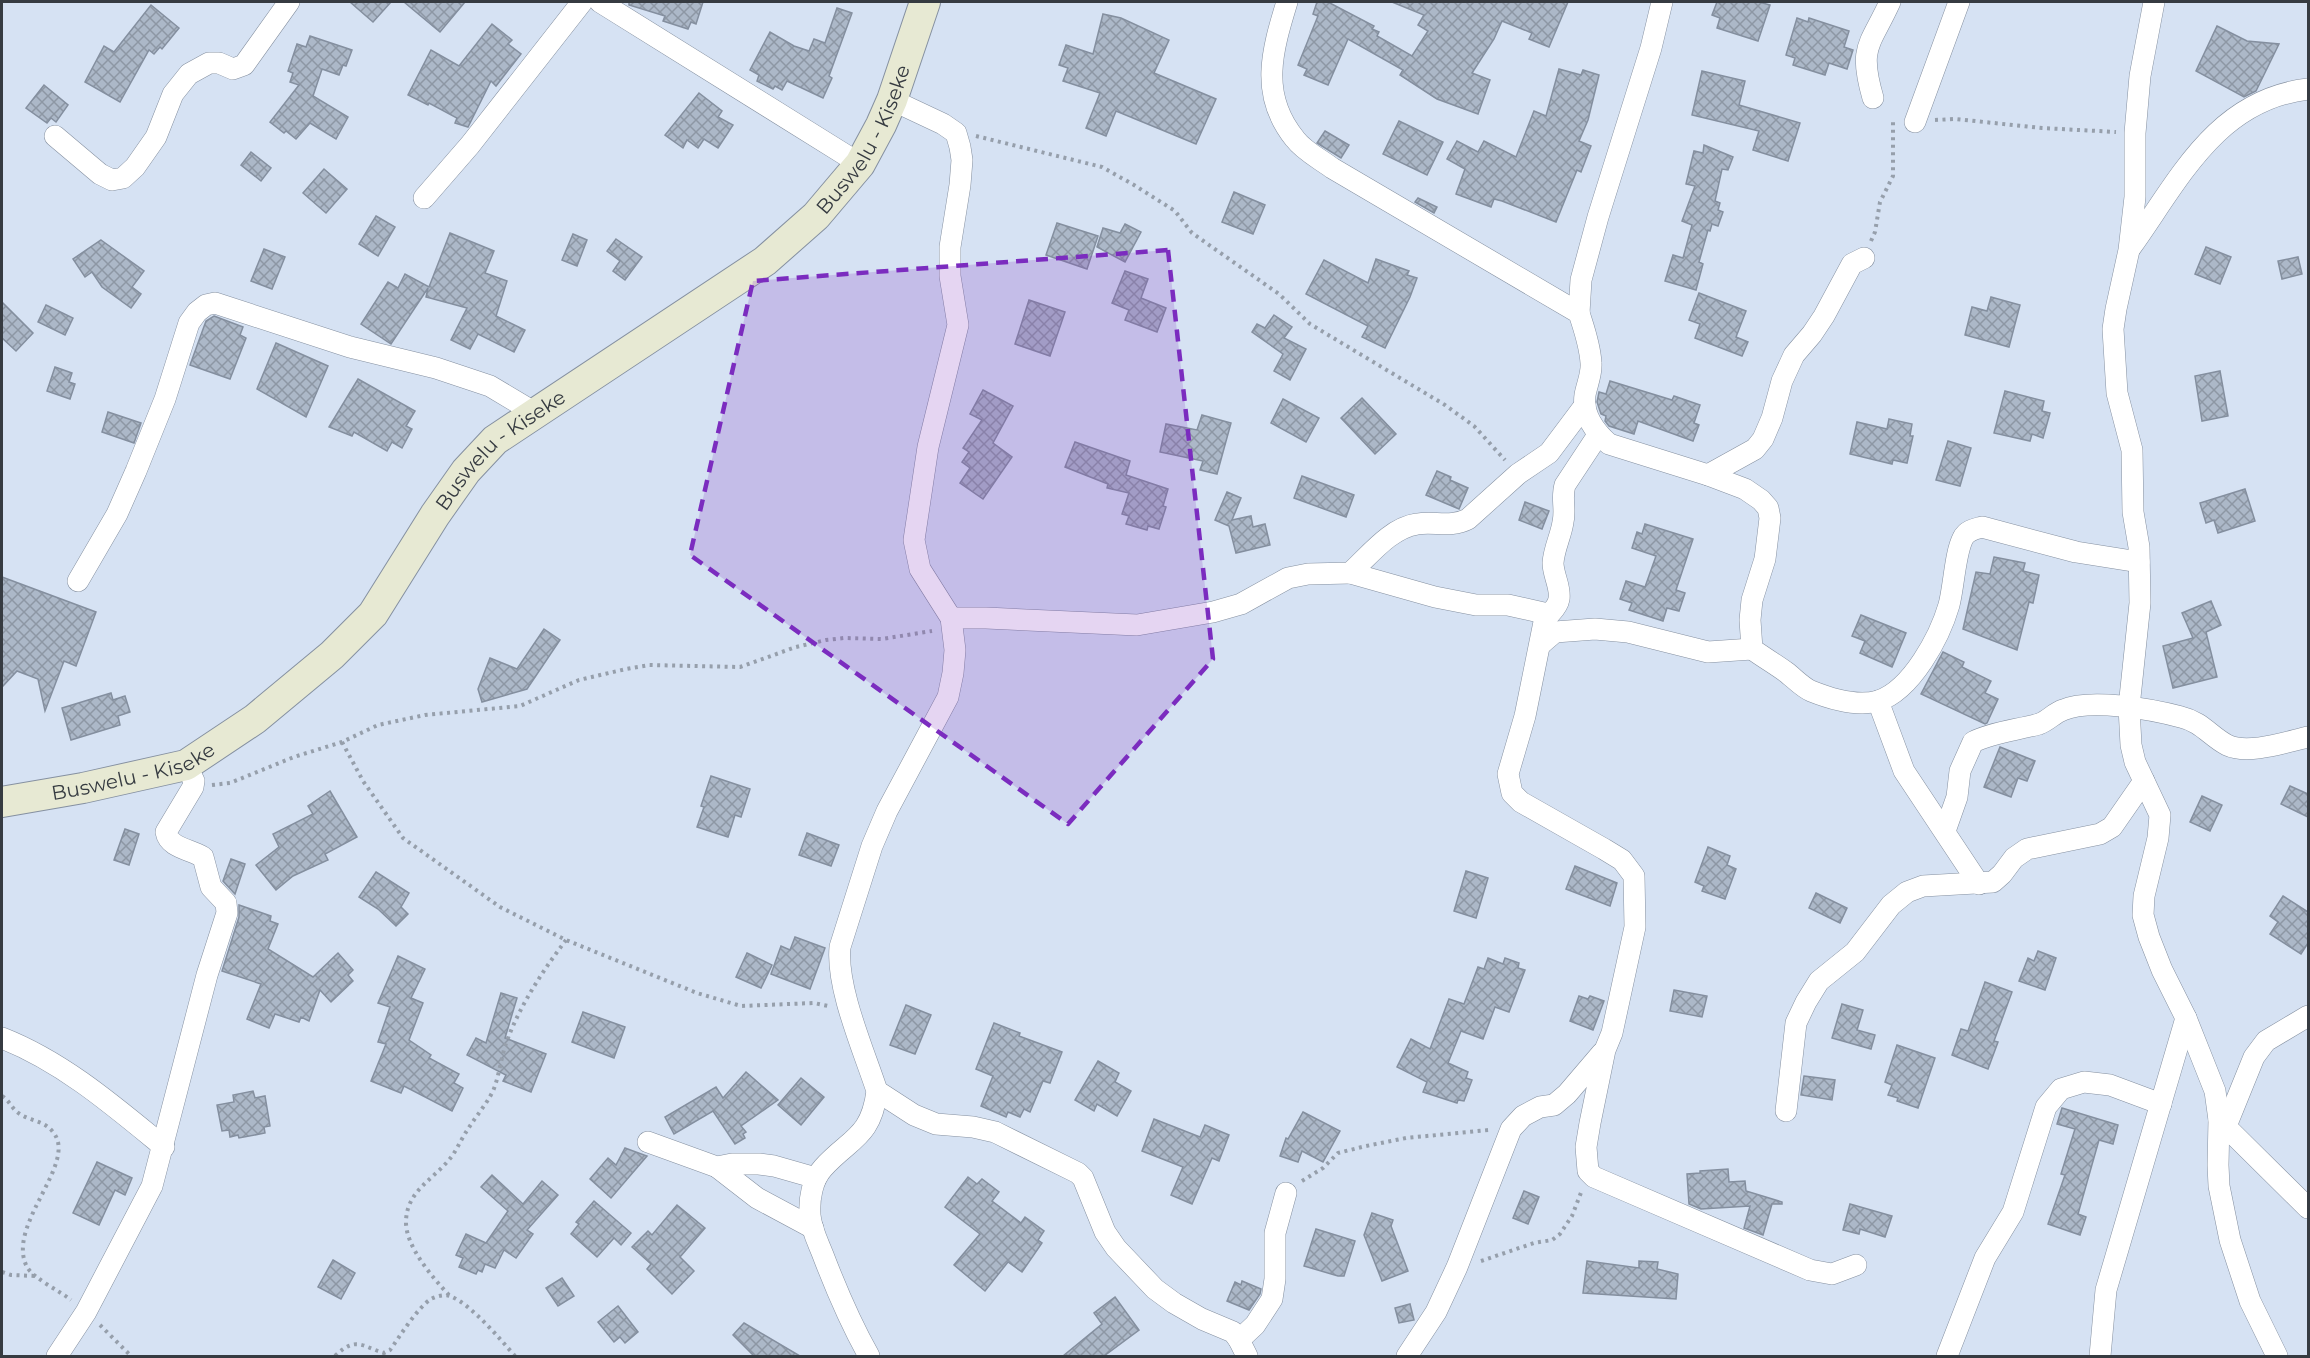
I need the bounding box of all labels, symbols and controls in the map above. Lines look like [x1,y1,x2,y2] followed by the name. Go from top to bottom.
[811,62,915,219] street label: Buswelu - Kiseke
[430,385,570,515] street label: Buswelu - Kiseke
[49,737,219,805] street label: Buswelu - Kiseke

